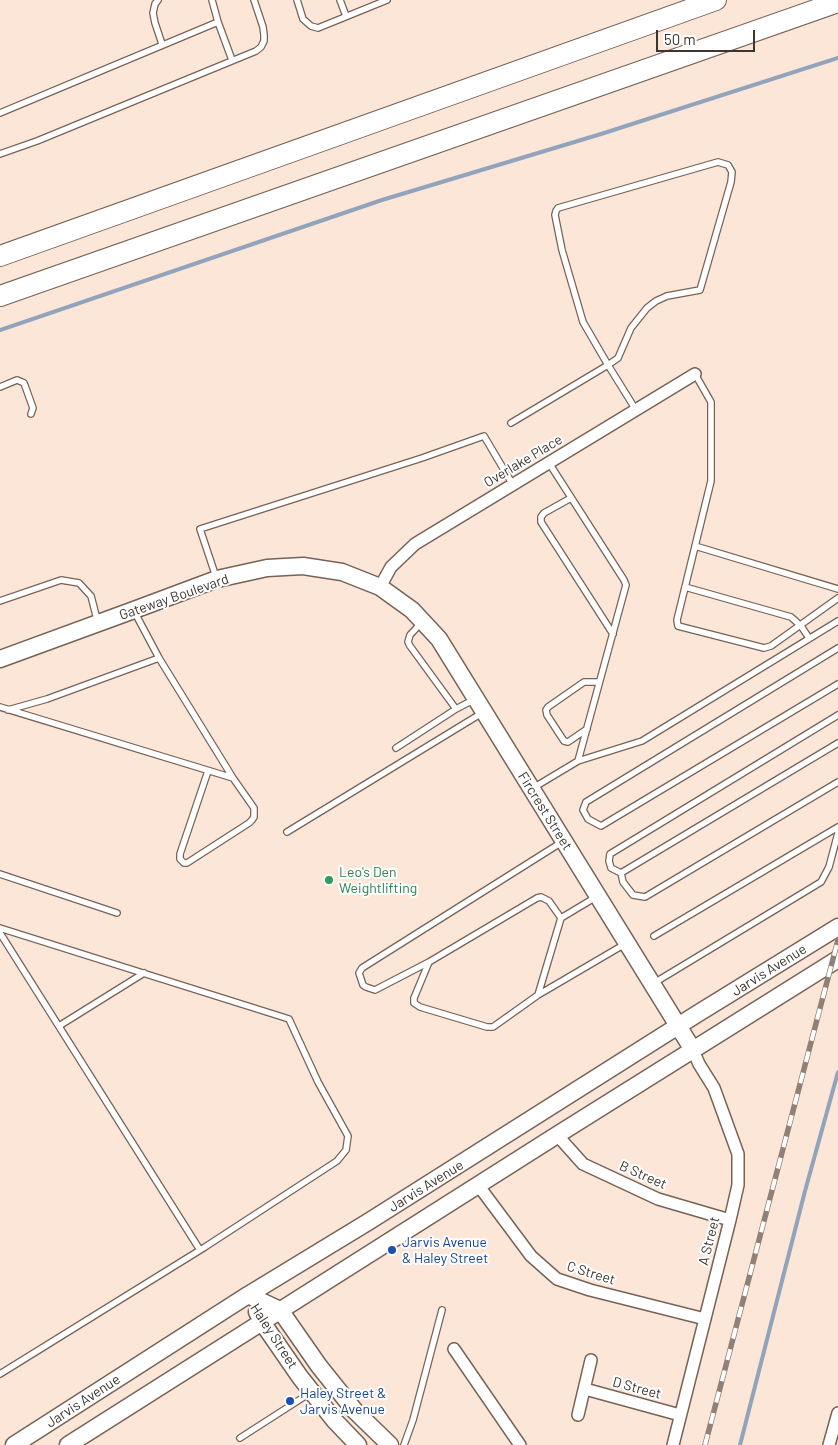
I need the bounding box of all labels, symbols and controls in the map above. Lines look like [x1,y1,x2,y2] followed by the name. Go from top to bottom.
[658,20,757,52] scale bar
[664,30,696,48] text: 50 m
[481,431,565,491] street label: Overlake Place
[117,570,231,624] street label: Gateway Boulevard
[514,769,576,853] street label: Fircrest Street
[339,864,417,896] place label: Leo's Den Weightlifting
[323,874,335,886] marker: Leo's Den Weightlifting
[729,940,809,1000] street label: Jarvis Avenue
[386,1156,466,1216] street label: Jarvis Avenue
[617,1157,669,1193] street label: B Street
[695,1215,723,1267] street label: A Street
[402,1234,488,1266] place label: Jarvis Avenue & Haley Street
[386,1244,398,1256] marker: Jarvis Avenue & Haley Street
[565,1258,617,1288] street label: C Street
[247,1300,301,1372] street label: Haley Street
[43,1371,123,1431] street label: Jarvis Avenue
[611,1373,663,1403] street label: D Street
[300,1385,386,1418] place label: Haley Street & Jarvis Avenue
[284,1395,296,1407] marker: Haley Street & Jarvis Avenue

